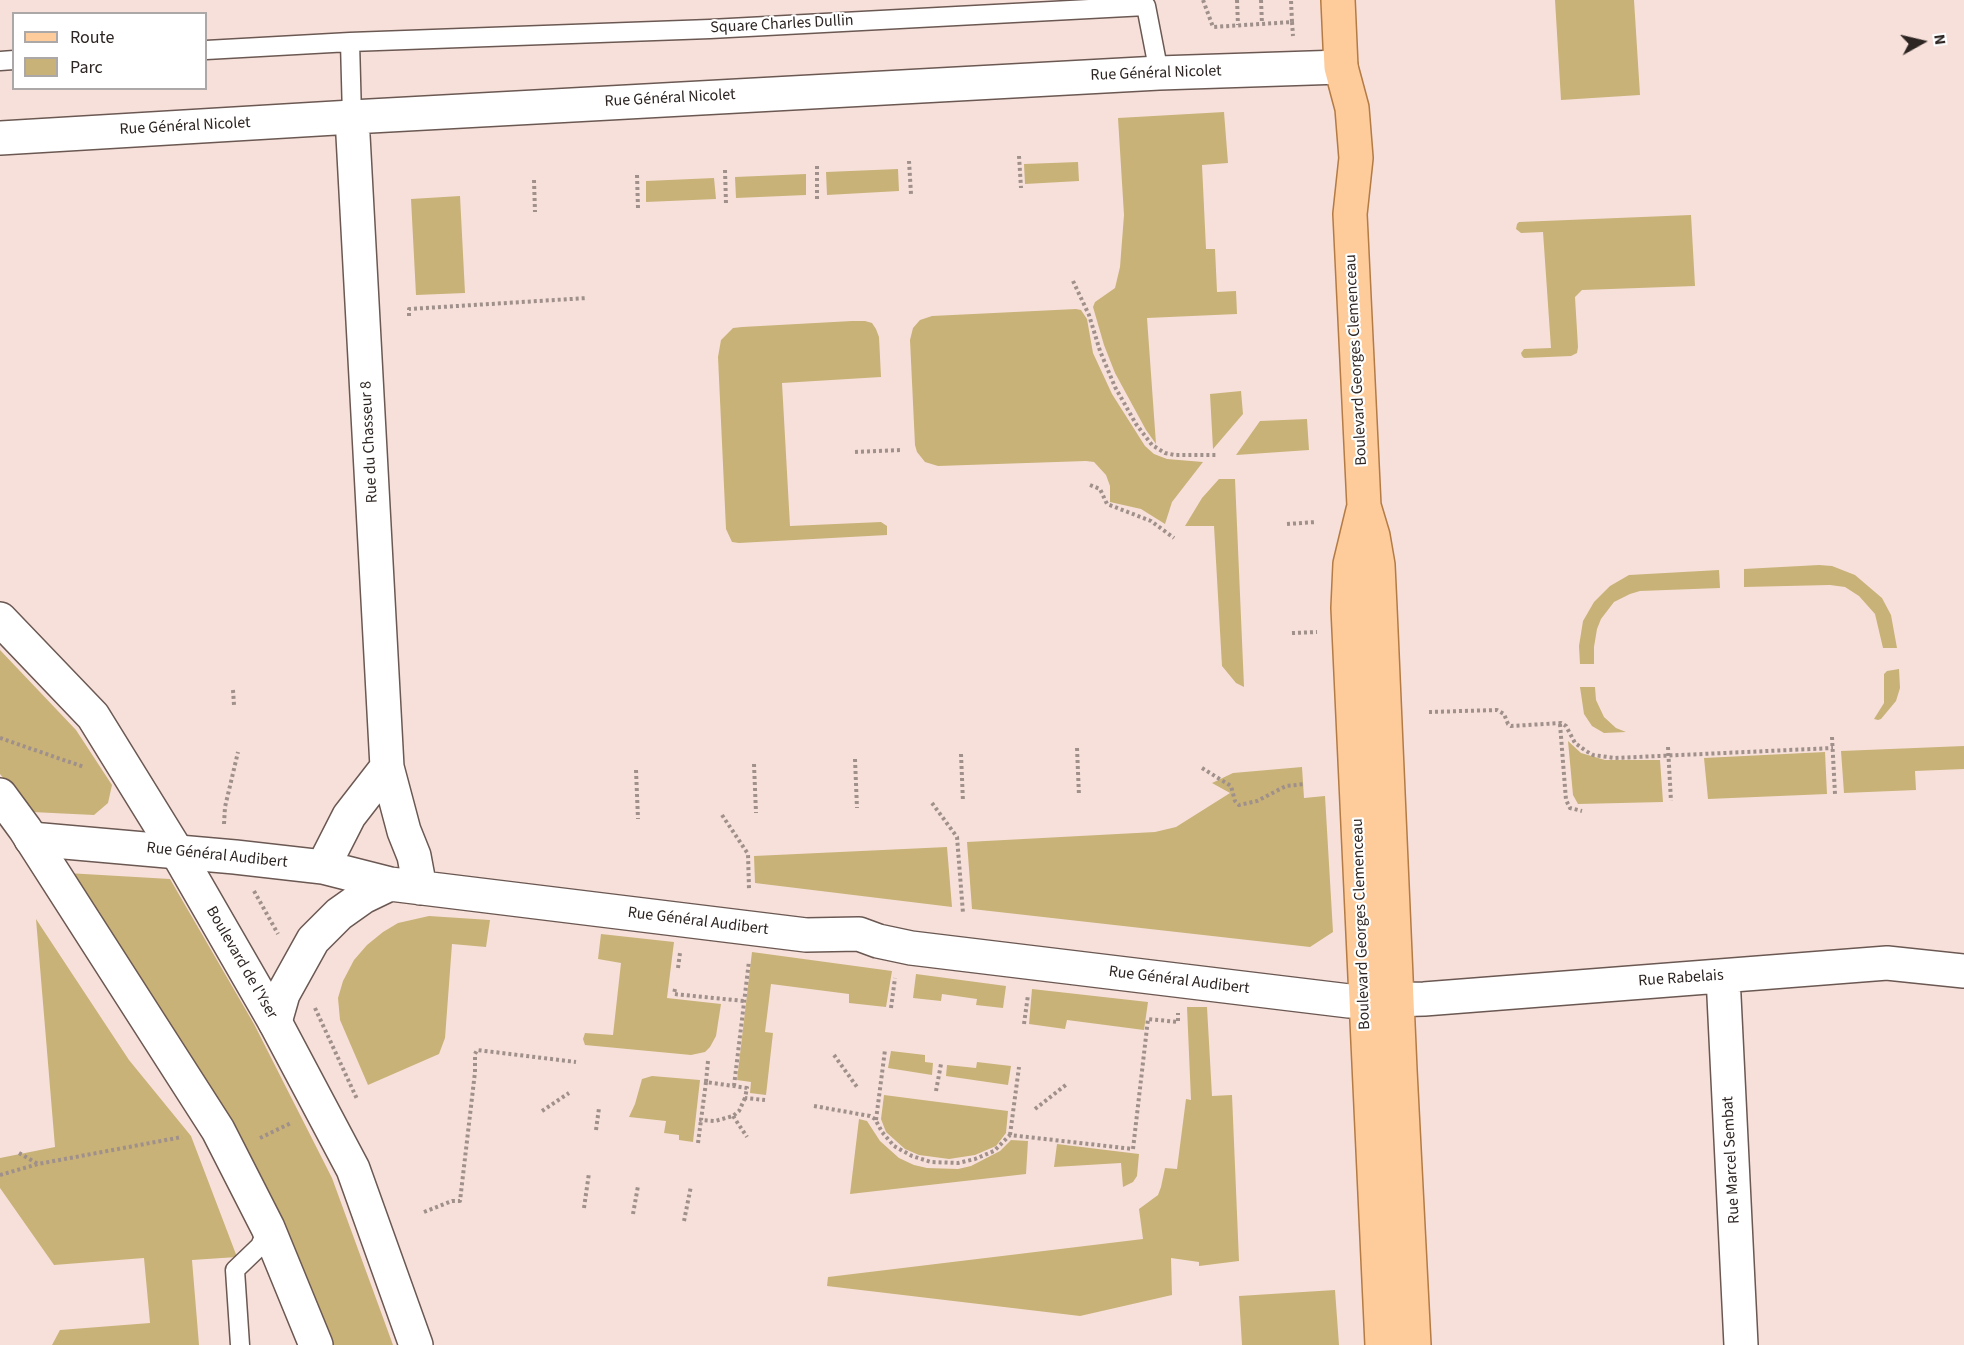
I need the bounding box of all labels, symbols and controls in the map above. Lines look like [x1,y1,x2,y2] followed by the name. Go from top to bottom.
[12,12,207,90] legend
[710,12,854,38] street label: Square Charles Dullin
[1892,12,1952,72] north arrow
[70,25,114,50] text: Route
[1928,33,1951,46] text: N
[70,55,103,80] text: Parc
[1090,62,1222,86] street label: Rue Général Nicolet
[604,86,736,112] street label: Rue Général Nicolet
[119,114,251,140] street label: Rue Général Nicolet
[1342,254,1372,466] street label: Boulevard Georges Clemenceau
[357,380,383,504] street label: Rue du Chasseur 8
[1349,818,1375,1030] street label: Boulevard Georges Clemenceau
[145,839,289,873] street label: Rue Général Audibert
[201,903,281,1023] street label: Boulevard de l'Yser
[626,904,770,940] street label: Rue Général Audibert
[1107,963,1251,999] street label: Rue Général Audibert
[1638,966,1724,992] street label: Rue Rabelais
[1719,1096,1745,1224] street label: Rue Marcel Sembat

